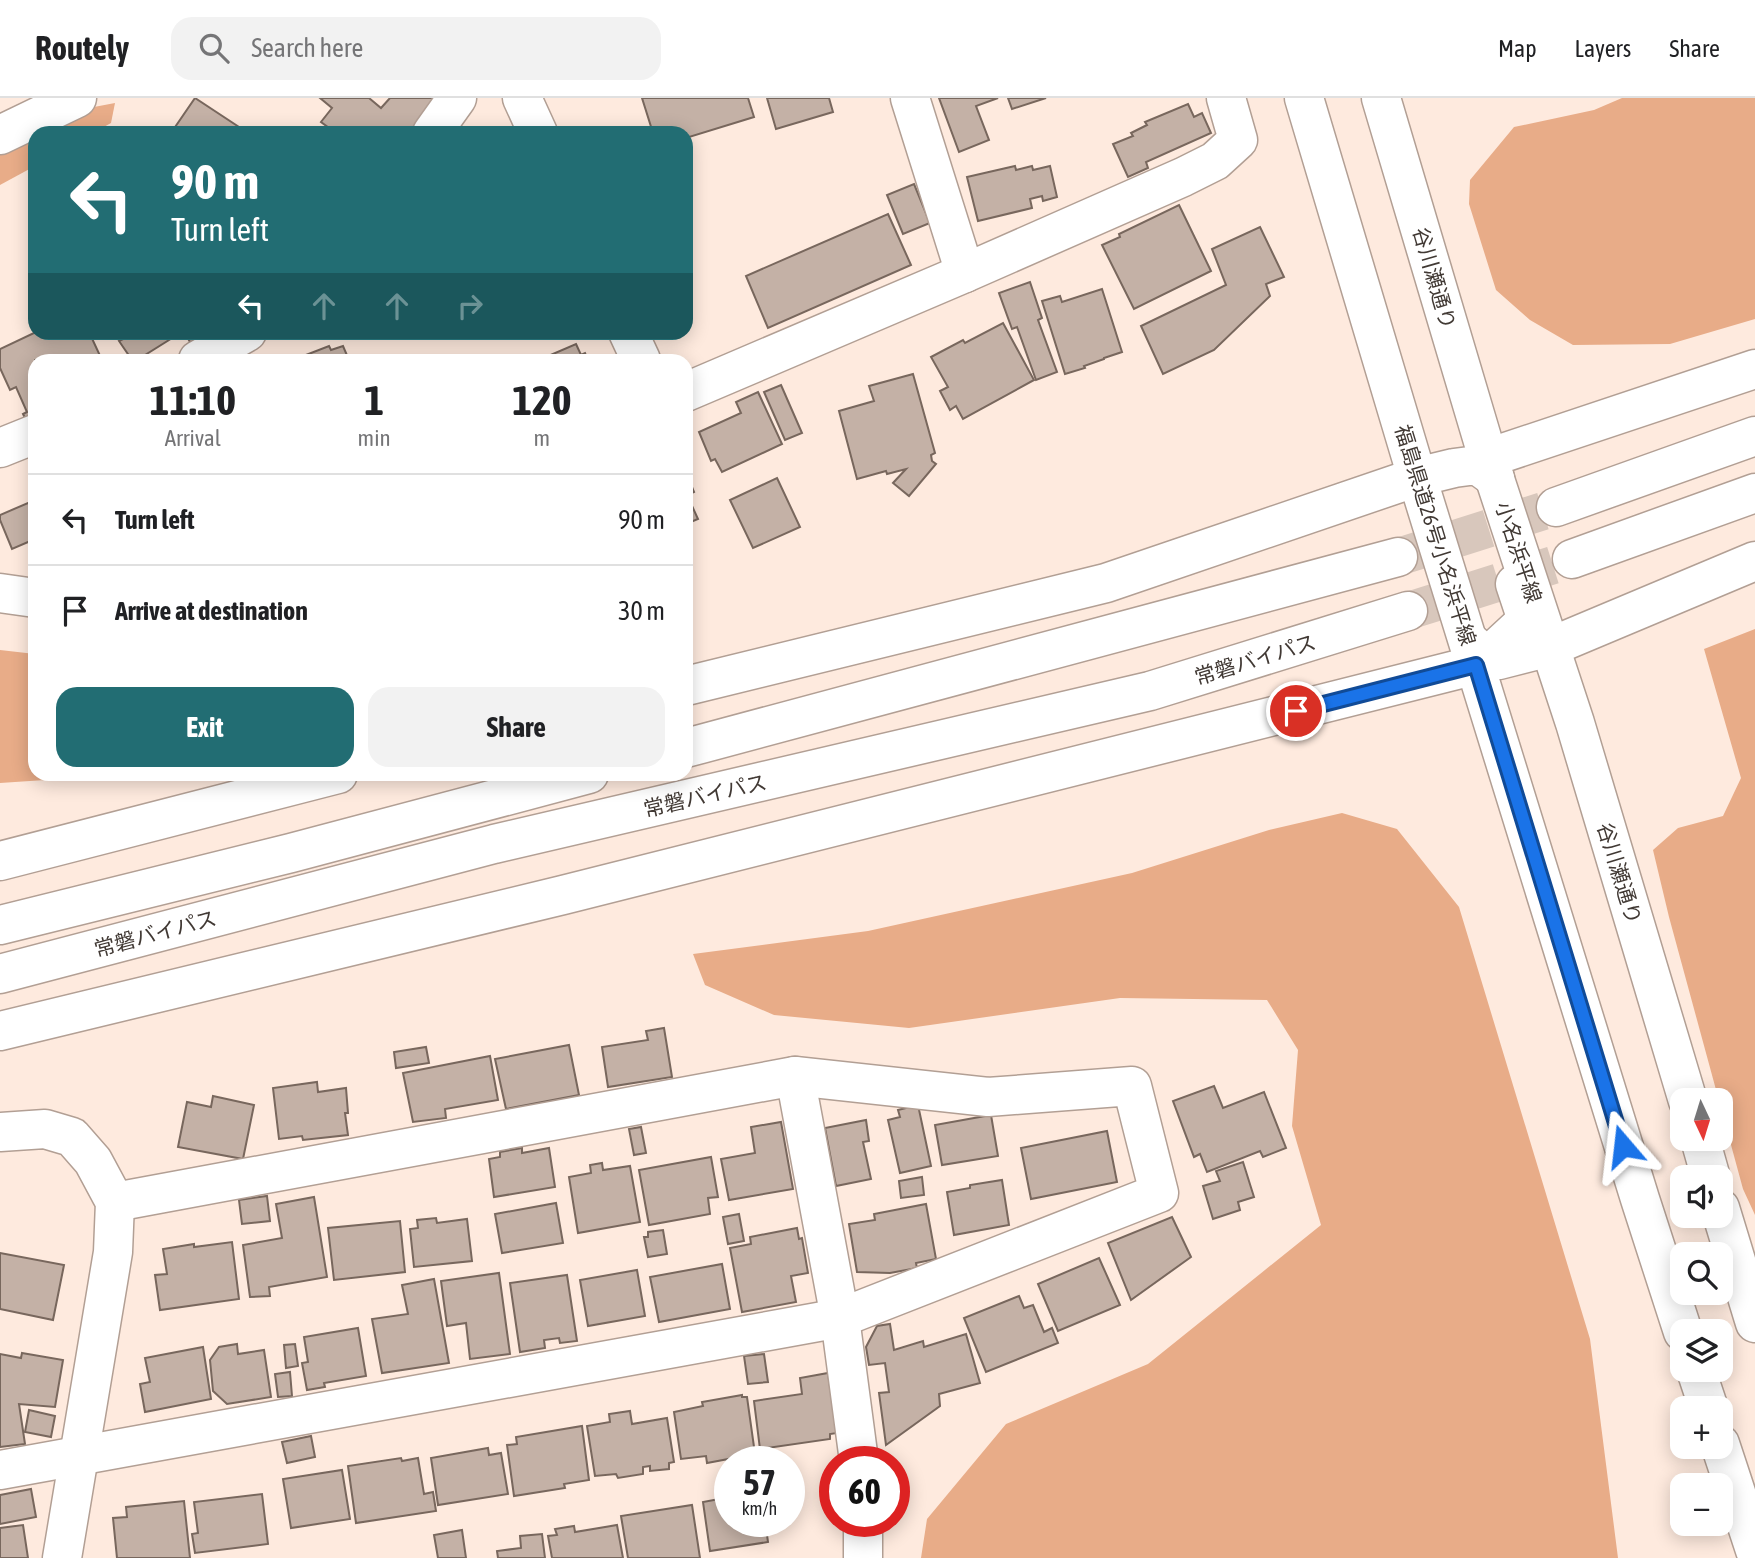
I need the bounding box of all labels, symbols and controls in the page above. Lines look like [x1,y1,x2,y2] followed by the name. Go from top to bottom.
[171,17,661,80] search box
[35,29,129,67] text: Routely
[195,29,233,67] icon: search
[251,33,363,63] text: Search here
[1498,35,1537,62] text: Map
[1575,35,1631,62] text: Layers
[1669,35,1720,62] text: Share
[171,153,259,209] text: 90 m
[56,154,147,245] icon: left
[171,211,269,248] text: Turn left
[1409,224,1461,332] street label: 谷川瀬通り
[232,287,270,325] icon: left
[305,287,343,325] icon: ahead
[378,287,416,325] icon: ahead
[451,287,489,325] icon: right
[150,376,236,424] text: 11:10
[364,376,384,424] text: 1
[512,376,571,424] text: 120
[1391,422,1481,648] street label: 福島県道26号小名浜平線
[165,425,221,451] text: Arrival
[358,425,391,451] text: min
[534,425,550,451] text: m
[1491,498,1547,606] street label: 小名浜平線
[56,501,94,539] icon: left
[115,505,195,535] text: Turn left
[618,505,665,535] text: 90 m
[56,592,94,630] icon: arrive
[115,596,308,626] text: Arrive at destination
[618,596,665,626] text: 30 m
[1191,629,1319,689] street label: 常磐バイパス
[1266,681,1326,741] pin
[56,687,354,767] button: Exit
[368,687,665,767] button: Share
[1277,692,1315,730] icon: arrive
[641,769,769,821] street label: 常磐バイパス
[1593,819,1647,927] street label: 谷川瀬通り
[91,905,219,961] street label: 常磐バイパス
[1670,1088,1732,1152] north arrow
[1670,1088,1733,1536] map controls
[1586,1109,1660,1183] position arrow
[1670,1165,1733,1228] button: sound
[1670,1242,1733,1305] button: search
[1670,1319,1733,1382] button: layers
[1670,1396,1733,1459] button: +
[819,1446,910,1537] speed limit sign: 60
[743,1462,776,1502] text: 57
[1670,1473,1733,1536] button: −
[742,1498,777,1519] text: km/h

